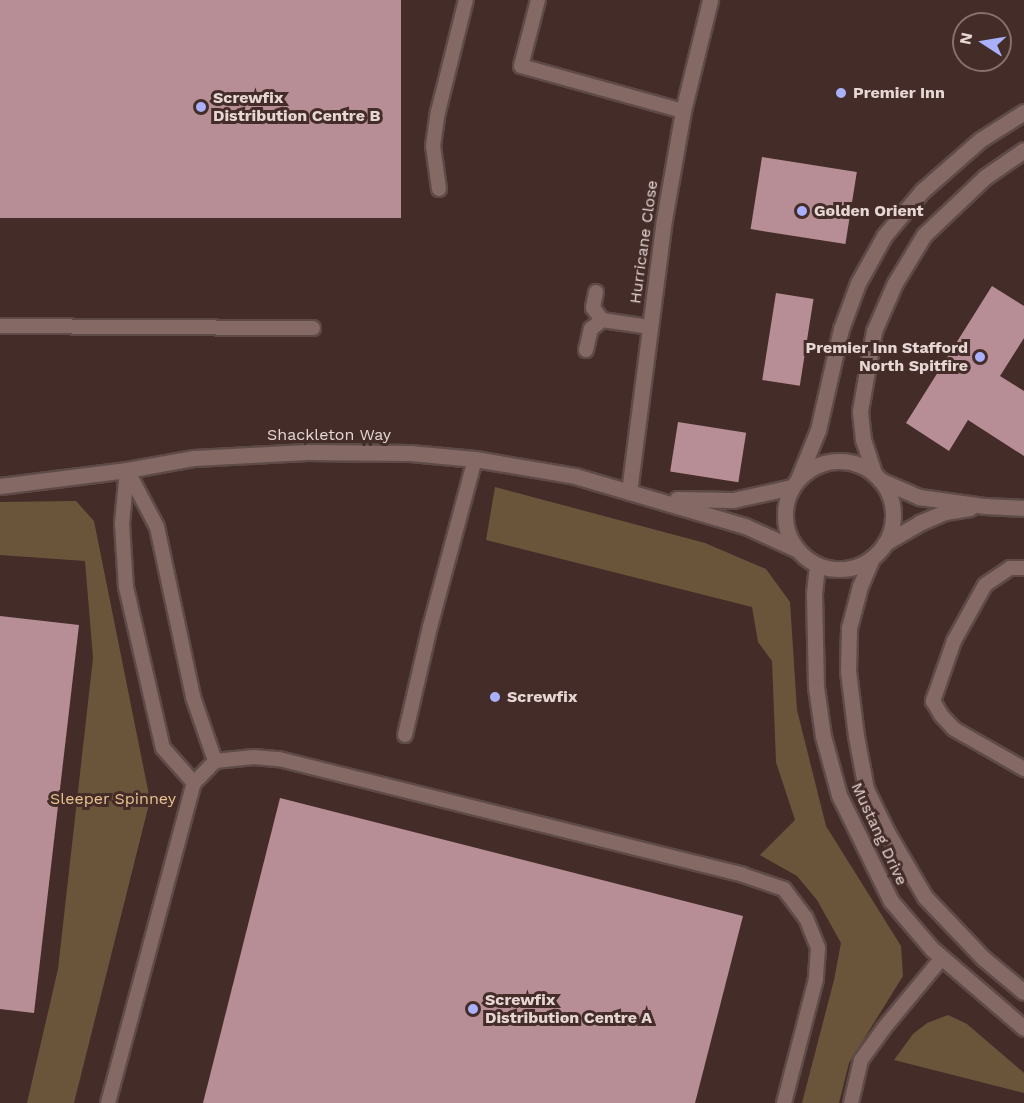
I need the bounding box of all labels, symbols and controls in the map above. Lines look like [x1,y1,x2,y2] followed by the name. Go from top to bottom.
[952,12,1012,72] north arrow
[955,31,976,46] text: N
[853,83,945,103] place label: Premier Inn
[834,86,848,100] marker: Premier Inn
[213,88,380,126] place label: Screwfix Distribution Centre B
[194,100,208,114] marker: Screwfix Distribution Centre B
[626,179,662,305] street label: Hurricane Close
[814,201,924,221] place label: Golden Orient
[795,204,809,218] marker: Golden Orient
[805,338,968,376] place label: Premier Inn Stafford North Spitfire
[973,350,987,364] marker: Premier Inn Stafford North Spitfire
[267,425,391,445] street label: Shackleton Way
[507,687,577,707] place label: Screwfix
[488,690,502,704] marker: Screwfix
[847,780,911,888] street label: Mustang Drive
[50,789,176,809] park label: Sleeper Spinney
[485,990,652,1028] place label: Screwfix Distribution Centre A
[466,1002,480,1016] marker: Screwfix Distribution Centre A

